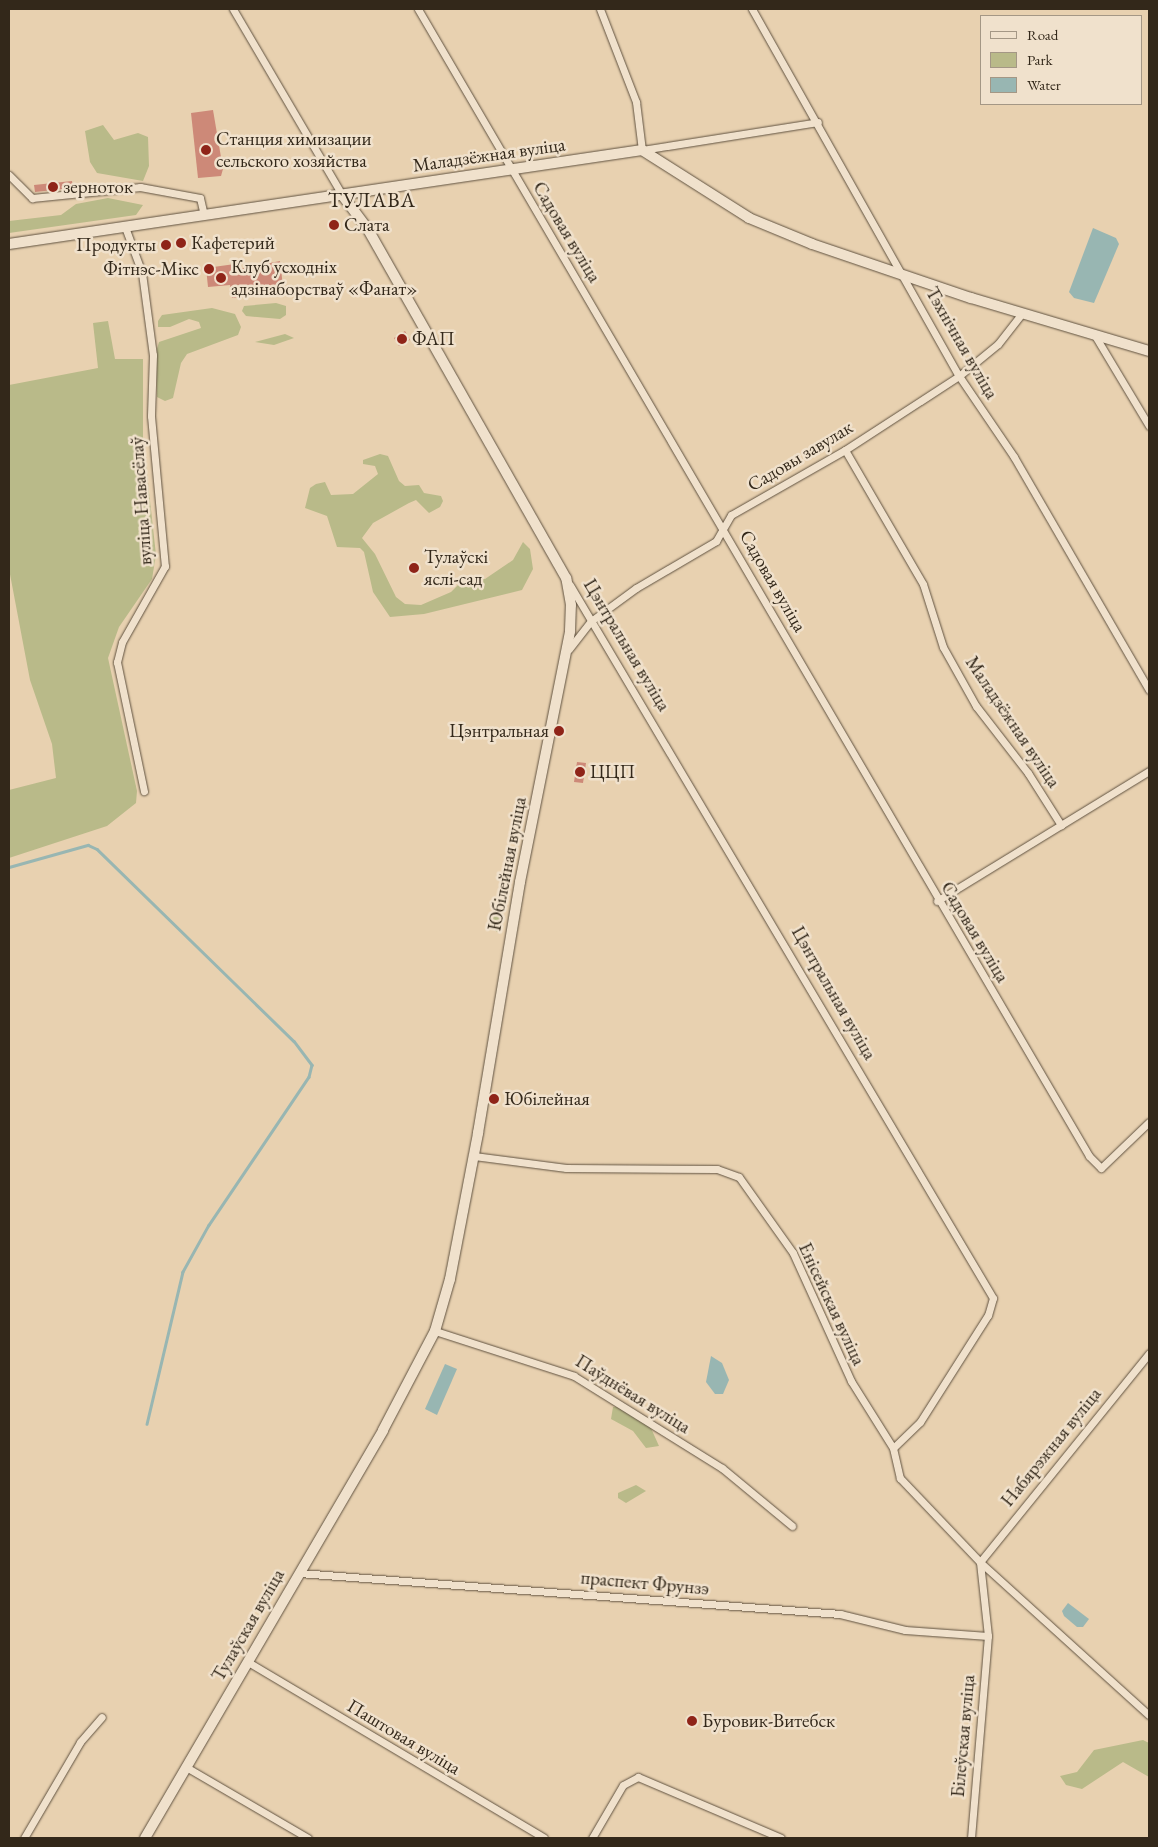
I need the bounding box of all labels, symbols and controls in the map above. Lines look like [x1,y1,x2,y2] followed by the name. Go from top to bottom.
[980,15,1143,105] legend
[1027,25,1058,44] text: Road
[1027,50,1053,69] text: Park
[1027,75,1061,94] text: Water
[216,128,372,172] place label: Станция химизации сельского хозяйства
[411,133,567,177] street label: Маладзёжная вуліца
[200,144,212,156] marker: Станция химизации сельского хозяйства
[63,176,133,198] place label: зерноток
[528,177,606,287] street label: Садовая вуліца
[47,181,59,193] marker: зерноток
[327,187,417,213] district label: ТУЛАВА
[344,214,390,236] place label: Слата
[328,219,340,231] marker: Слата
[191,232,275,254] place label: Кафетерий
[76,234,156,256] place label: Продукты
[175,237,187,249] marker: Кафетерий
[160,239,172,251] marker: Продукты
[231,256,418,300] place label: Клуб усходніх адзінаборстваў «Фанат»
[103,258,199,280] place label: Фітнэс-Мікс
[203,263,215,275] marker: Фітнэс-Мікс
[215,272,227,284] marker: Клуб усходніх адзінаборстваў «Фанат»
[921,283,1003,403] street label: Тэхнічная вуліца
[412,328,455,350] place label: ФАП
[396,333,408,345] marker: ФАП
[743,416,857,496] street label: Садовы завулак
[125,436,157,566] street label: вуліца Навасёлаў
[735,526,811,636] street label: Садовая вуліца
[424,546,488,590] place label: Тулаўскі яслі-сад
[408,562,420,574] marker: Тулаўскі яслі-сад
[579,575,675,715] street label: Цэнтральная вуліца
[961,652,1065,792] street label: Маладзёжная вуліца
[449,720,549,742] place label: Цэнтральная
[553,725,565,737] marker: Цэнтральная
[590,761,635,783] place label: ЦЦП
[574,766,586,778] marker: ЦЦП
[483,795,531,933] street label: Юбілейная вуліца
[936,877,1014,987] street label: Садовая вуліца
[787,922,881,1064] street label: Цэнтральная вуліца
[504,1088,590,1110] place label: Юбілейная
[488,1093,500,1105] marker: Юбілейная
[794,1239,870,1369] street label: Енісейская вуліца
[571,1349,695,1439] street label: Паўднёвая вуліца
[996,1383,1106,1511] street label: Набярэжная вуліца
[207,1565,289,1685] street label: Тулаўская вуліца
[580,1566,710,1600] street label: праспект Фрунзэ
[946,1674,980,1798] street label: Білеўская вуліца
[343,1694,465,1780] street label: Паштовая вуліца
[702,1710,835,1732] place label: Буровик-Витебск
[686,1715,698,1727] marker: Буровик-Витебск

